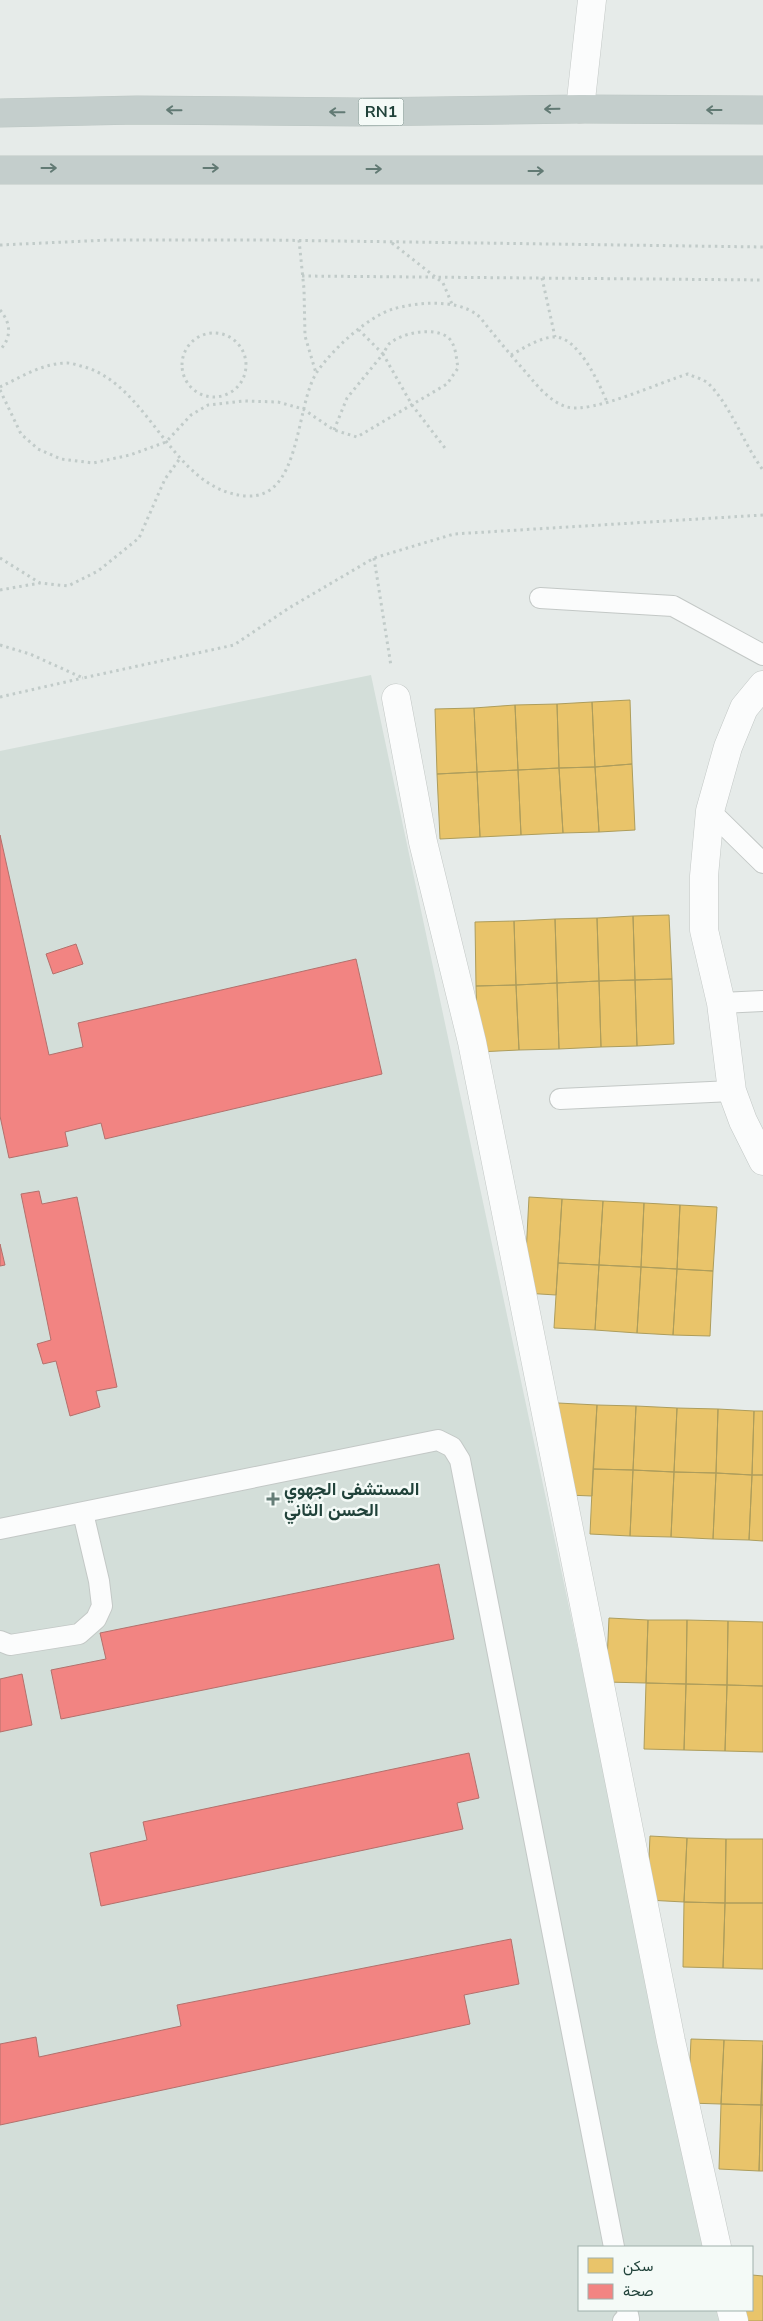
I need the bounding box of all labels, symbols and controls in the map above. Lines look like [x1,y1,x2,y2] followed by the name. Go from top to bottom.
[358,98,404,125] road number: RN1
[544,104,560,114] one-way arrow
[167,105,183,115] one-way arrow
[707,105,723,115] one-way arrow
[329,107,346,117] one-way arrow
[40,163,56,173] one-way arrow
[202,163,219,173] one-way arrow
[365,164,381,174] one-way arrow
[528,166,544,175] one-way arrow
[284,1477,419,1525] place label: المستشفى الجهوي الحسن الثاني
[266,1492,280,1506] marker: المستشفى الجهوي الحسن الثاني
[578,2246,753,2311] legend
[623,2256,653,2276] text: سكن
[623,2281,654,2301] text: صحة

